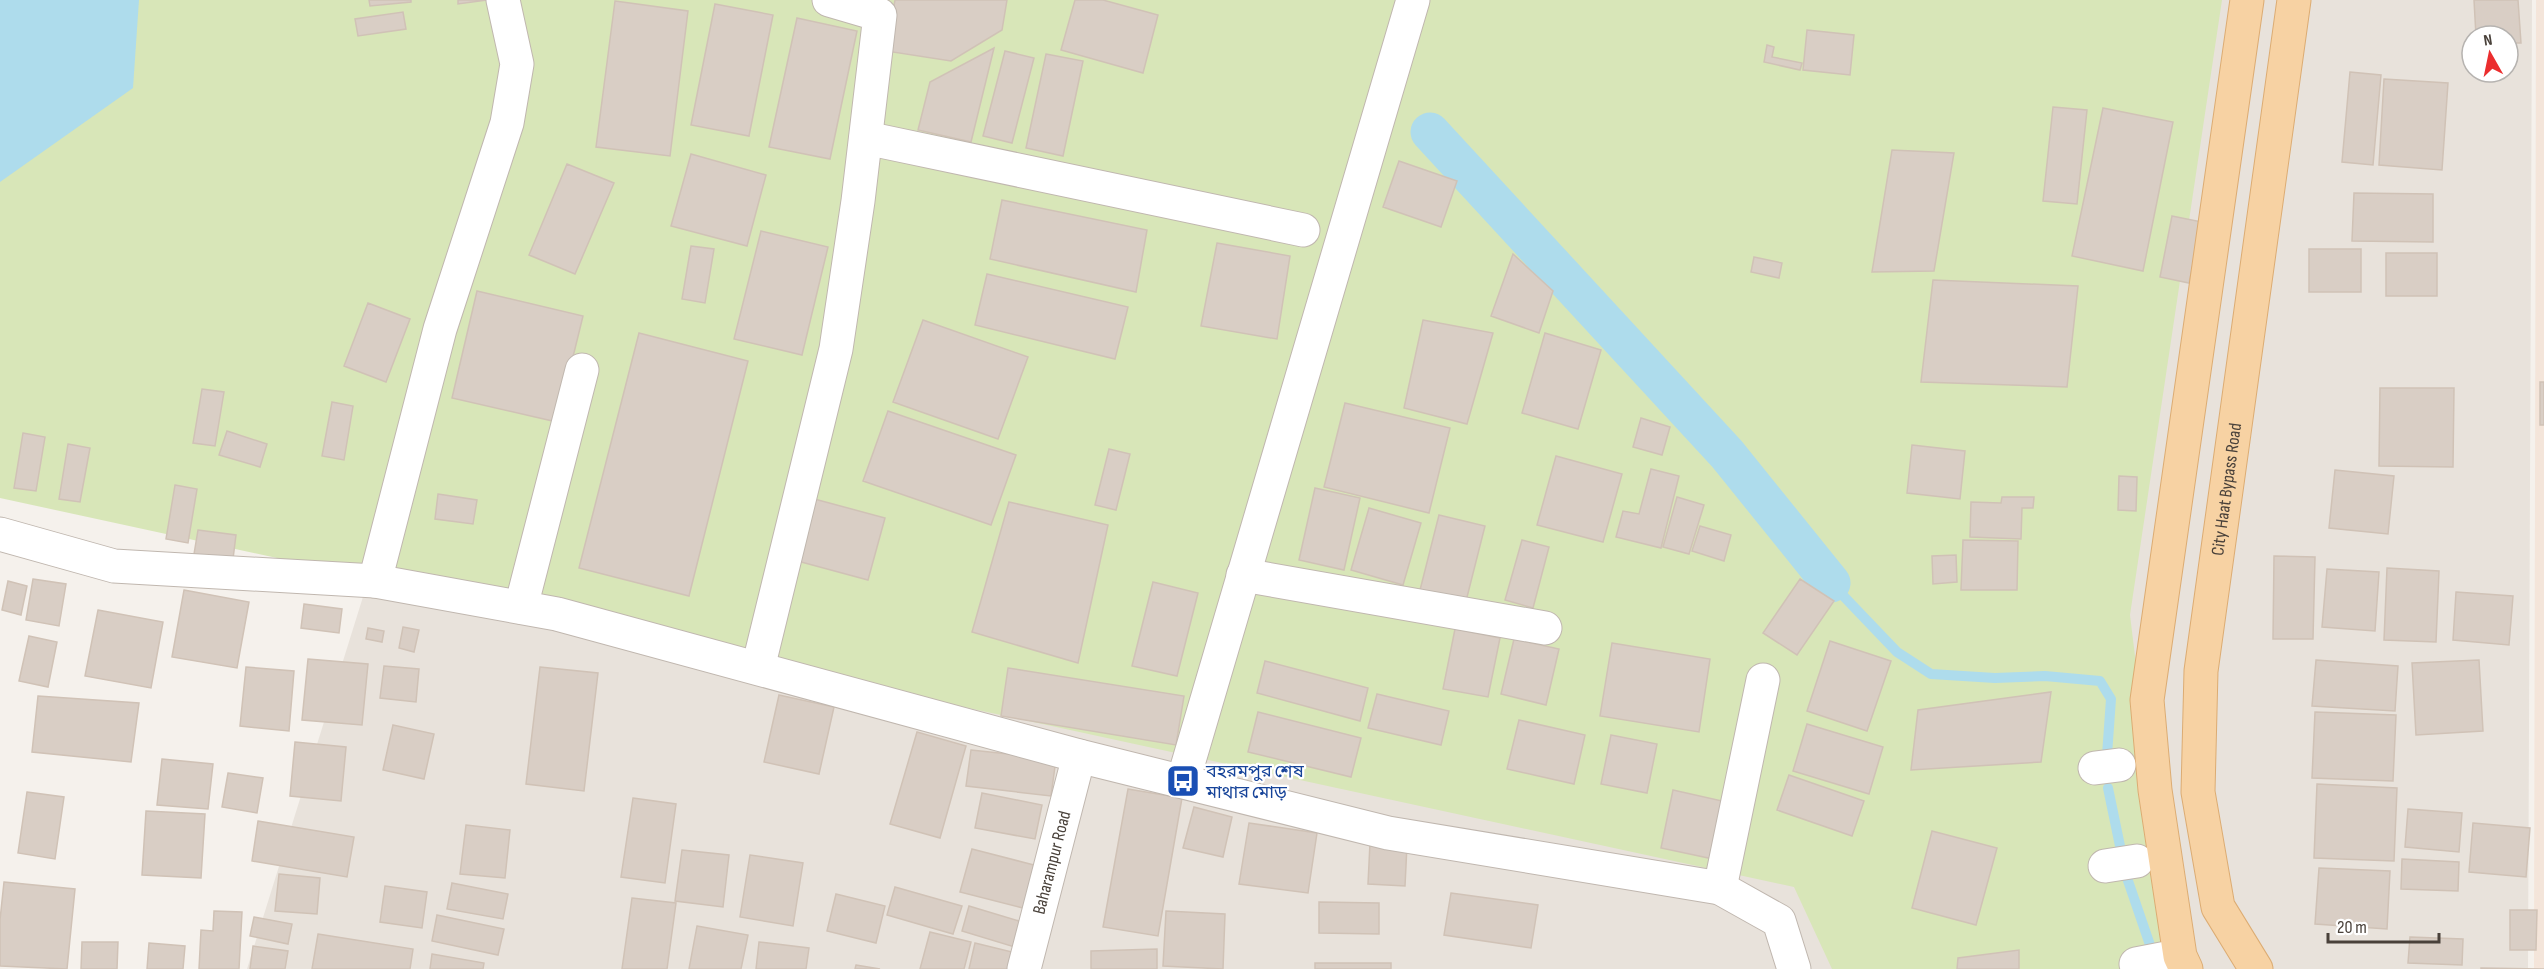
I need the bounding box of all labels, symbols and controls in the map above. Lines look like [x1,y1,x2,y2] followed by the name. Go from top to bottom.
[2460,24,2520,84] north arrow
[2482,31,2494,51] text: N
[2207,422,2246,557] street label: City Haat Bypass Road
[1205,761,1305,803] place label: বহরমপুর শেষ মাথার মোড়
[1165,763,1201,799] bus stop icon: বহরমপুর শেষ মাথার মোড়
[1028,808,1075,916] street label: Baharampur Road
[2328,906,2439,944] scale bar
[2337,917,2367,938] text: 20 m

